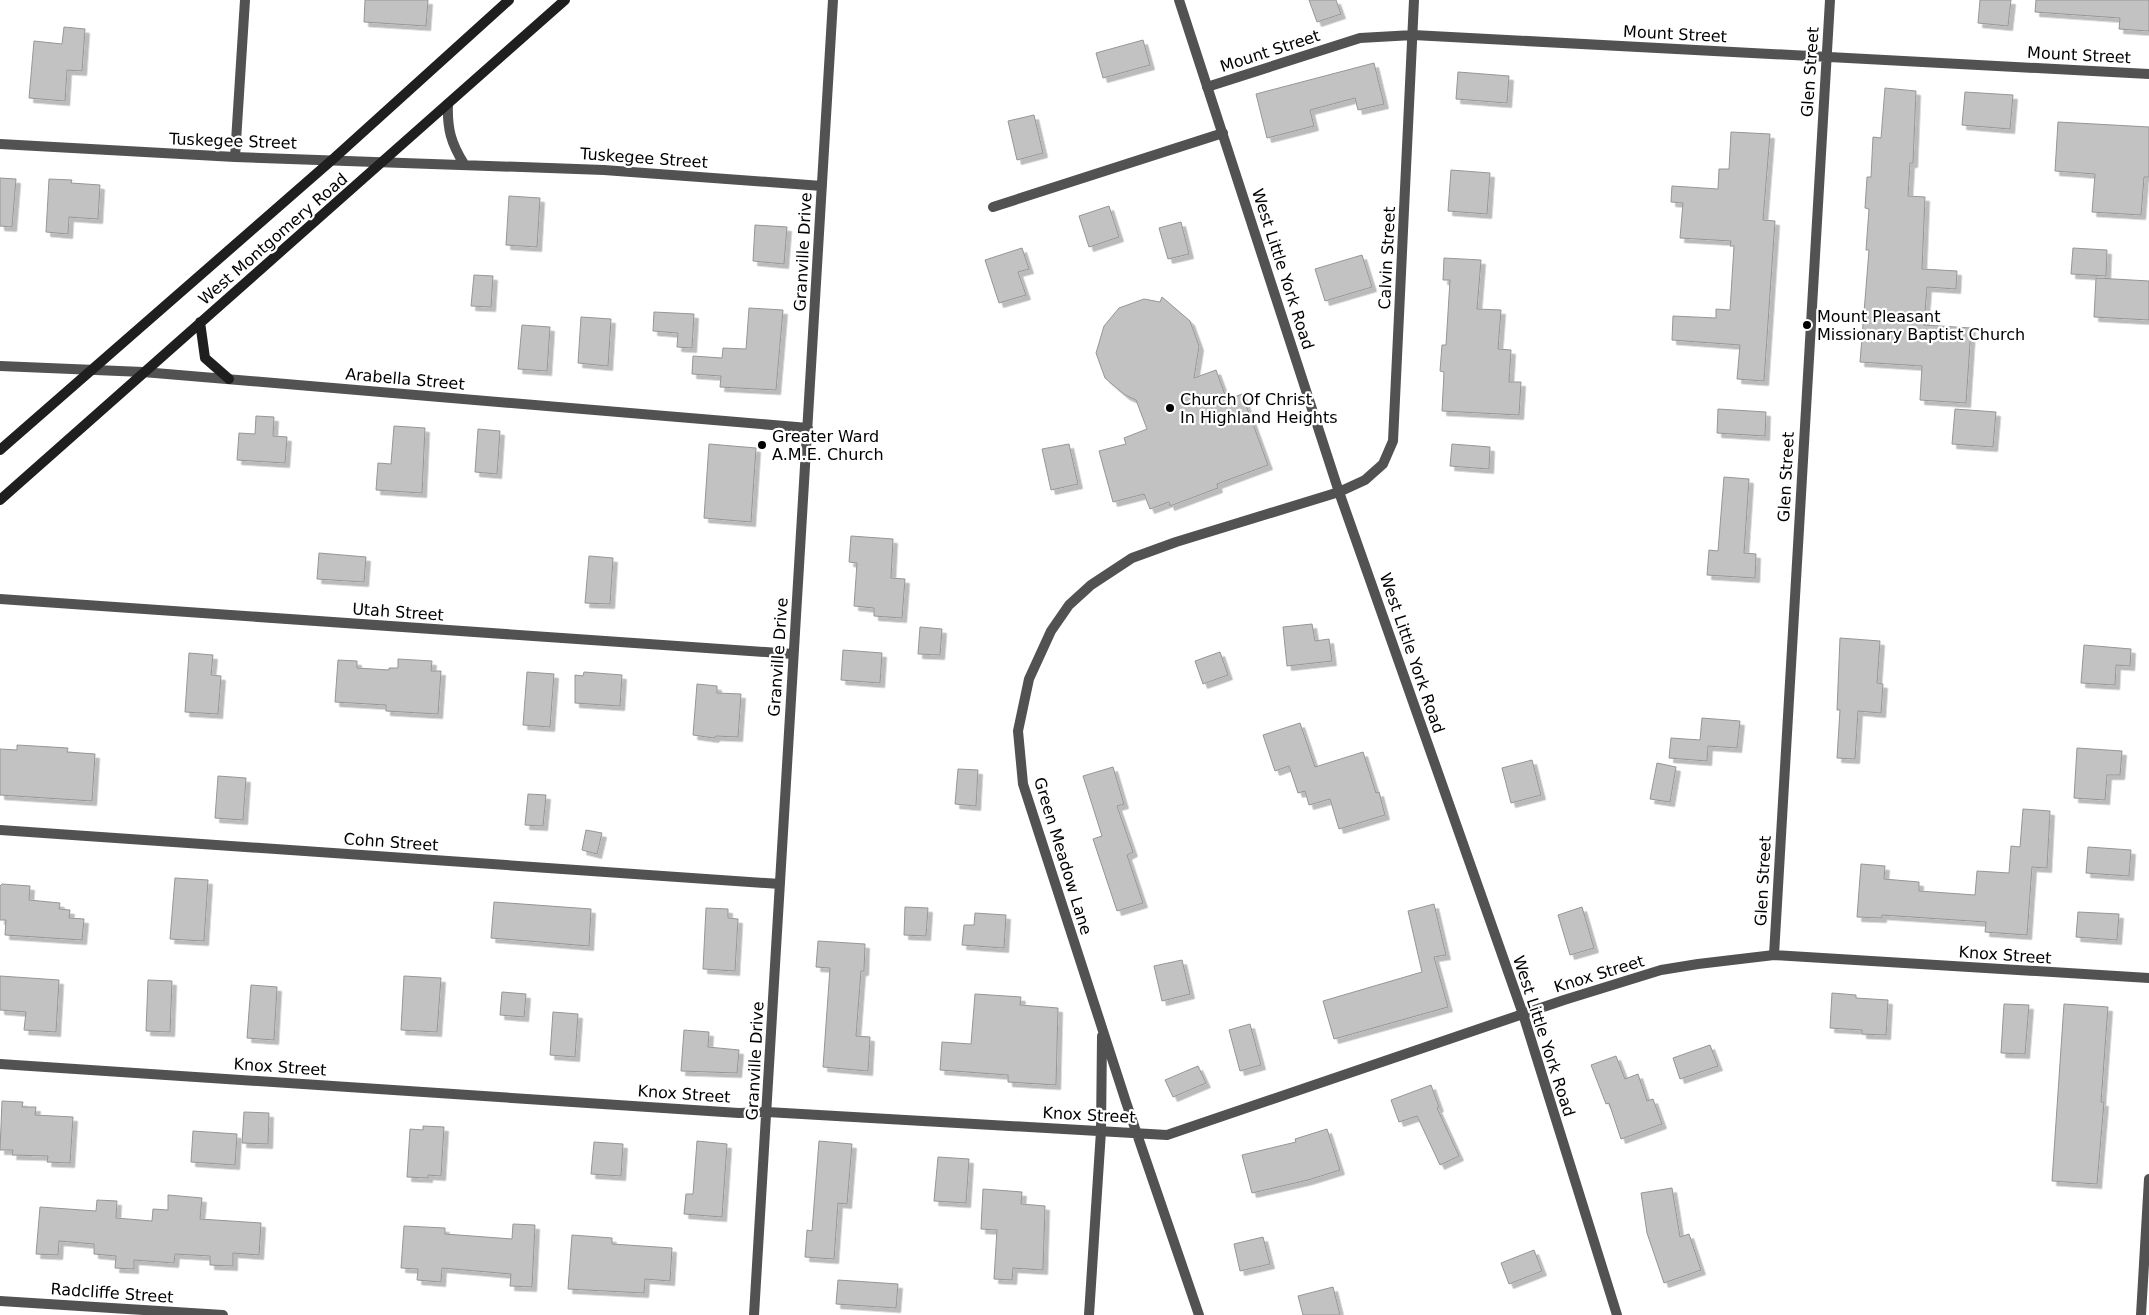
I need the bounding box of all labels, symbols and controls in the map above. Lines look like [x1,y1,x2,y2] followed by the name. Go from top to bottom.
[1623,22,1727,46] street label: Mount Street
[1218,26,1322,76] street label: Mount Street
[1797,26,1823,118] street label: Glen Street
[2027,43,2131,67] street label: Mount Street
[168,129,297,153] street label: Tuskegee Street
[579,144,708,172] street label: Tuskegee Street
[195,169,351,309] street label: West Montgomery Road
[1248,186,1318,352] street label: West Little York Road
[790,192,816,312] street label: Granville Drive
[1375,206,1399,310] street label: Calvin Street
[1817,307,2025,344] place label: Mount Pleasant Missionary Baptist Church
[1801,319,1813,331] marker: Mount Pleasant Missionary Baptist Church
[345,364,465,394] street label: Arabella Street
[1180,390,1338,427] place label: Church Of Christ In Highland Heights
[1164,402,1176,414] marker: Church Of Christ In Highland Heights
[772,427,884,464] place label: Greater Ward A.M.E. Church
[1774,431,1798,523] street label: Glen Street
[756,439,768,451] marker: Greater Ward A.M.E. Church
[1376,570,1448,736] street label: West Little York Road
[764,597,792,717] street label: Granville Drive
[352,599,444,625] street label: Utah Street
[1030,775,1096,937] street label: Green Meadow Lane
[343,829,439,855] street label: Cohn Street
[1751,835,1775,927] street label: Glen Street
[1958,942,2052,968] street label: Knox Street
[1552,951,1646,997] street label: Knox Street
[1509,953,1579,1119] street label: West Little York Road
[742,1001,768,1121] street label: Granville Drive
[233,1054,327,1080] street label: Knox Street
[637,1081,731,1107] street label: Knox Street
[1042,1103,1136,1127] street label: Knox Street
[50,1279,174,1307] street label: Radcliffe Street

